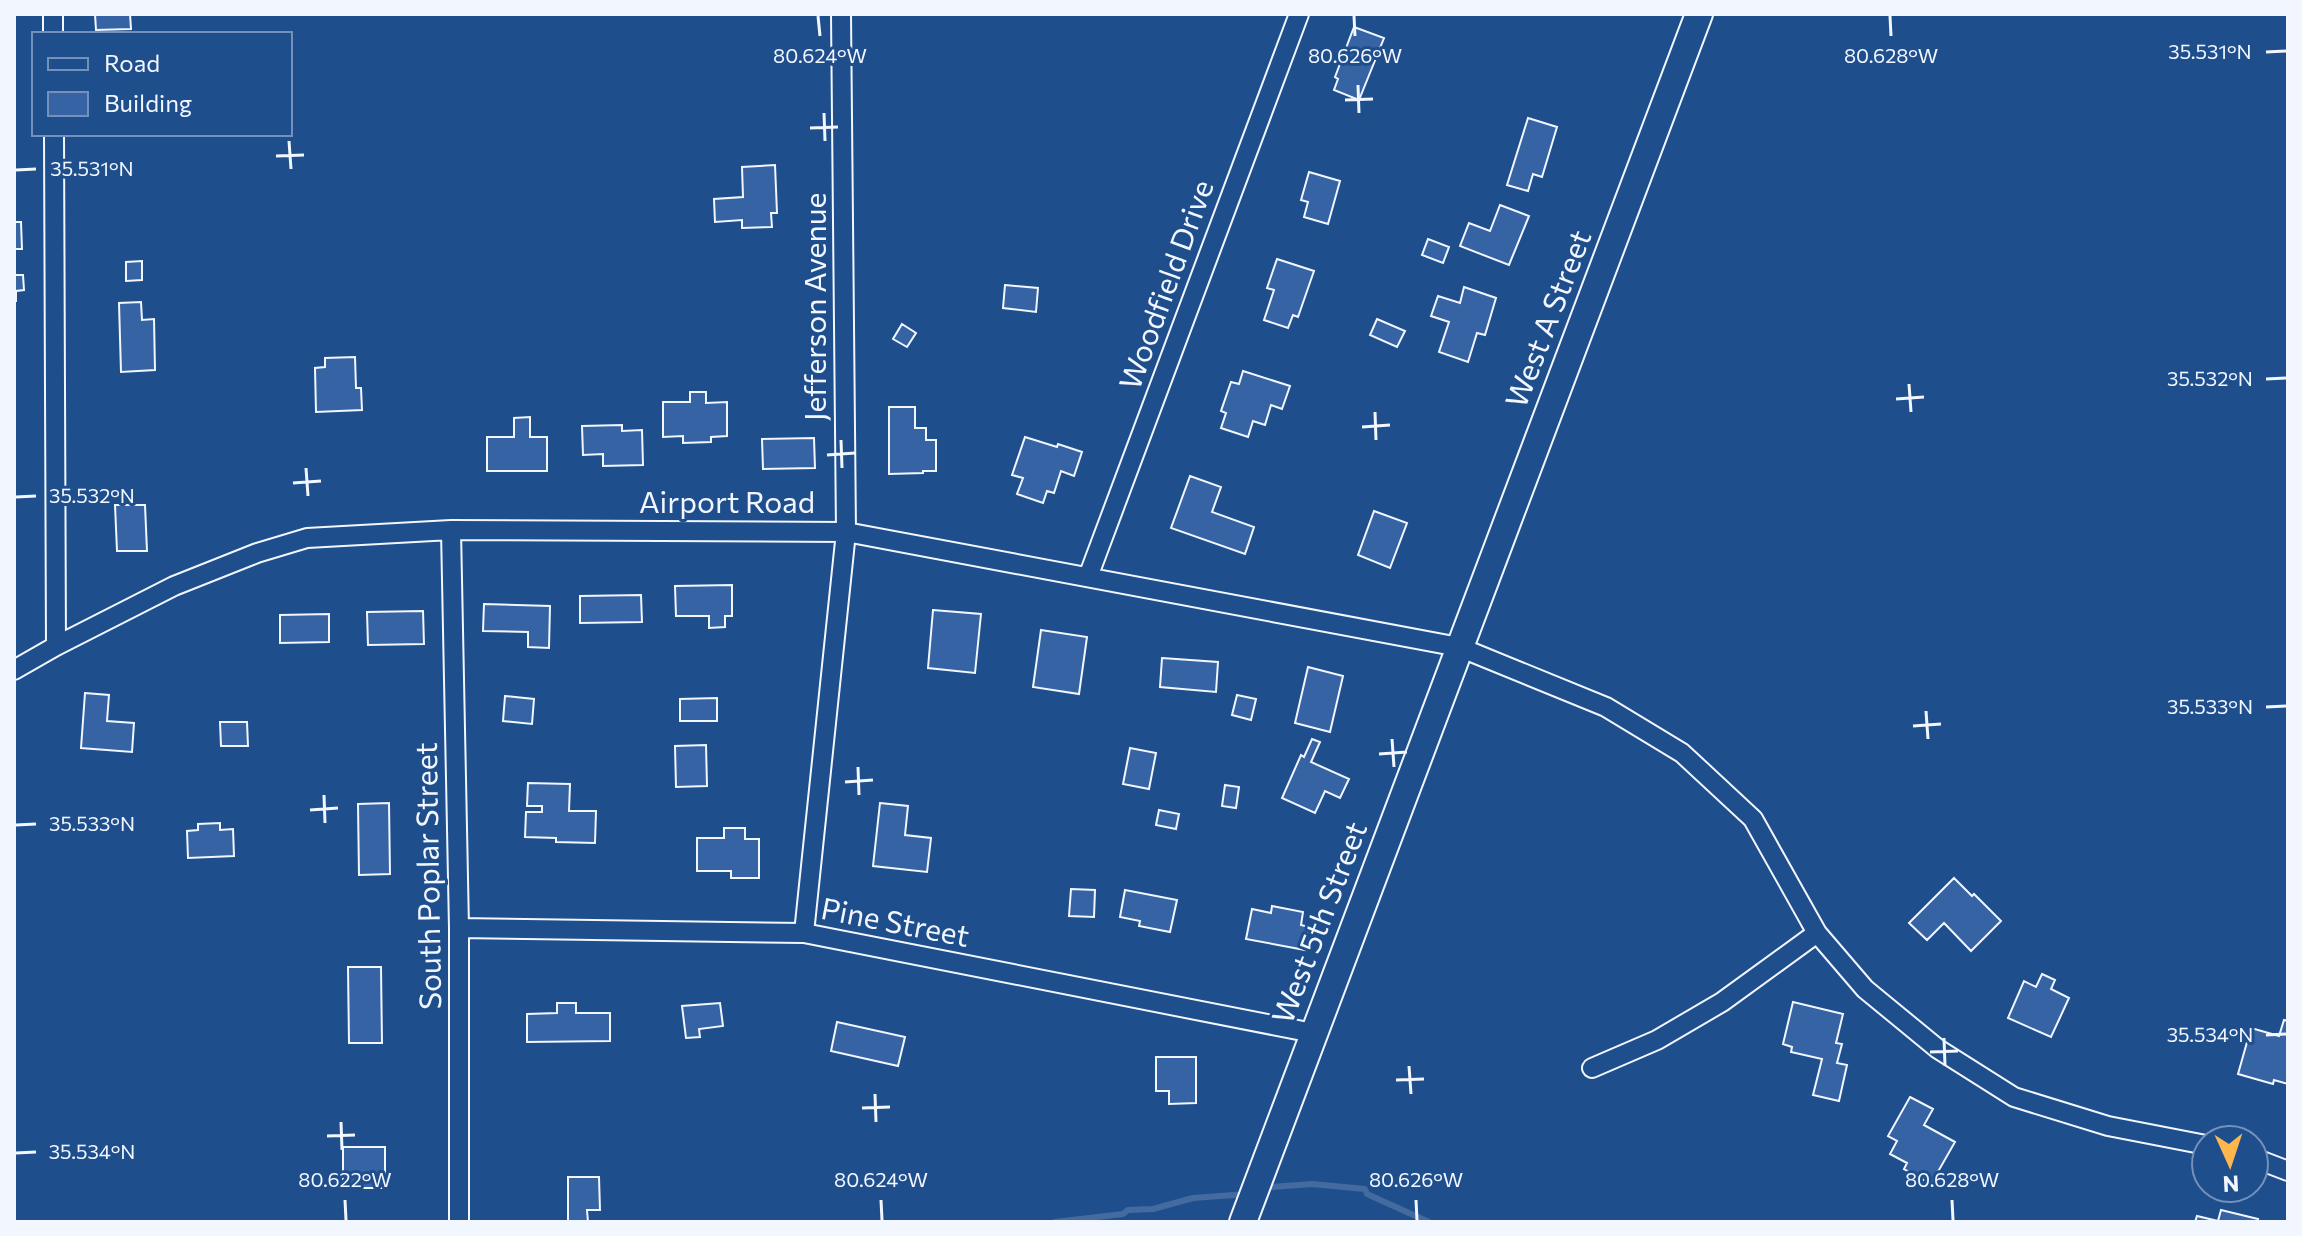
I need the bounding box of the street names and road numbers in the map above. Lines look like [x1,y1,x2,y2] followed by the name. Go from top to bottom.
[1110,174,1220,394] street label: Woodfield Drive
[795,193,832,421] street label: Jefferson Avenue
[1496,224,1597,412] street label: West A Street
[639,482,815,519] street label: Airport Road
[406,742,447,1010] street label: South Poplar Street
[1262,816,1373,1028] street label: West 5th Street
[818,888,973,953] street label: Pine Street

